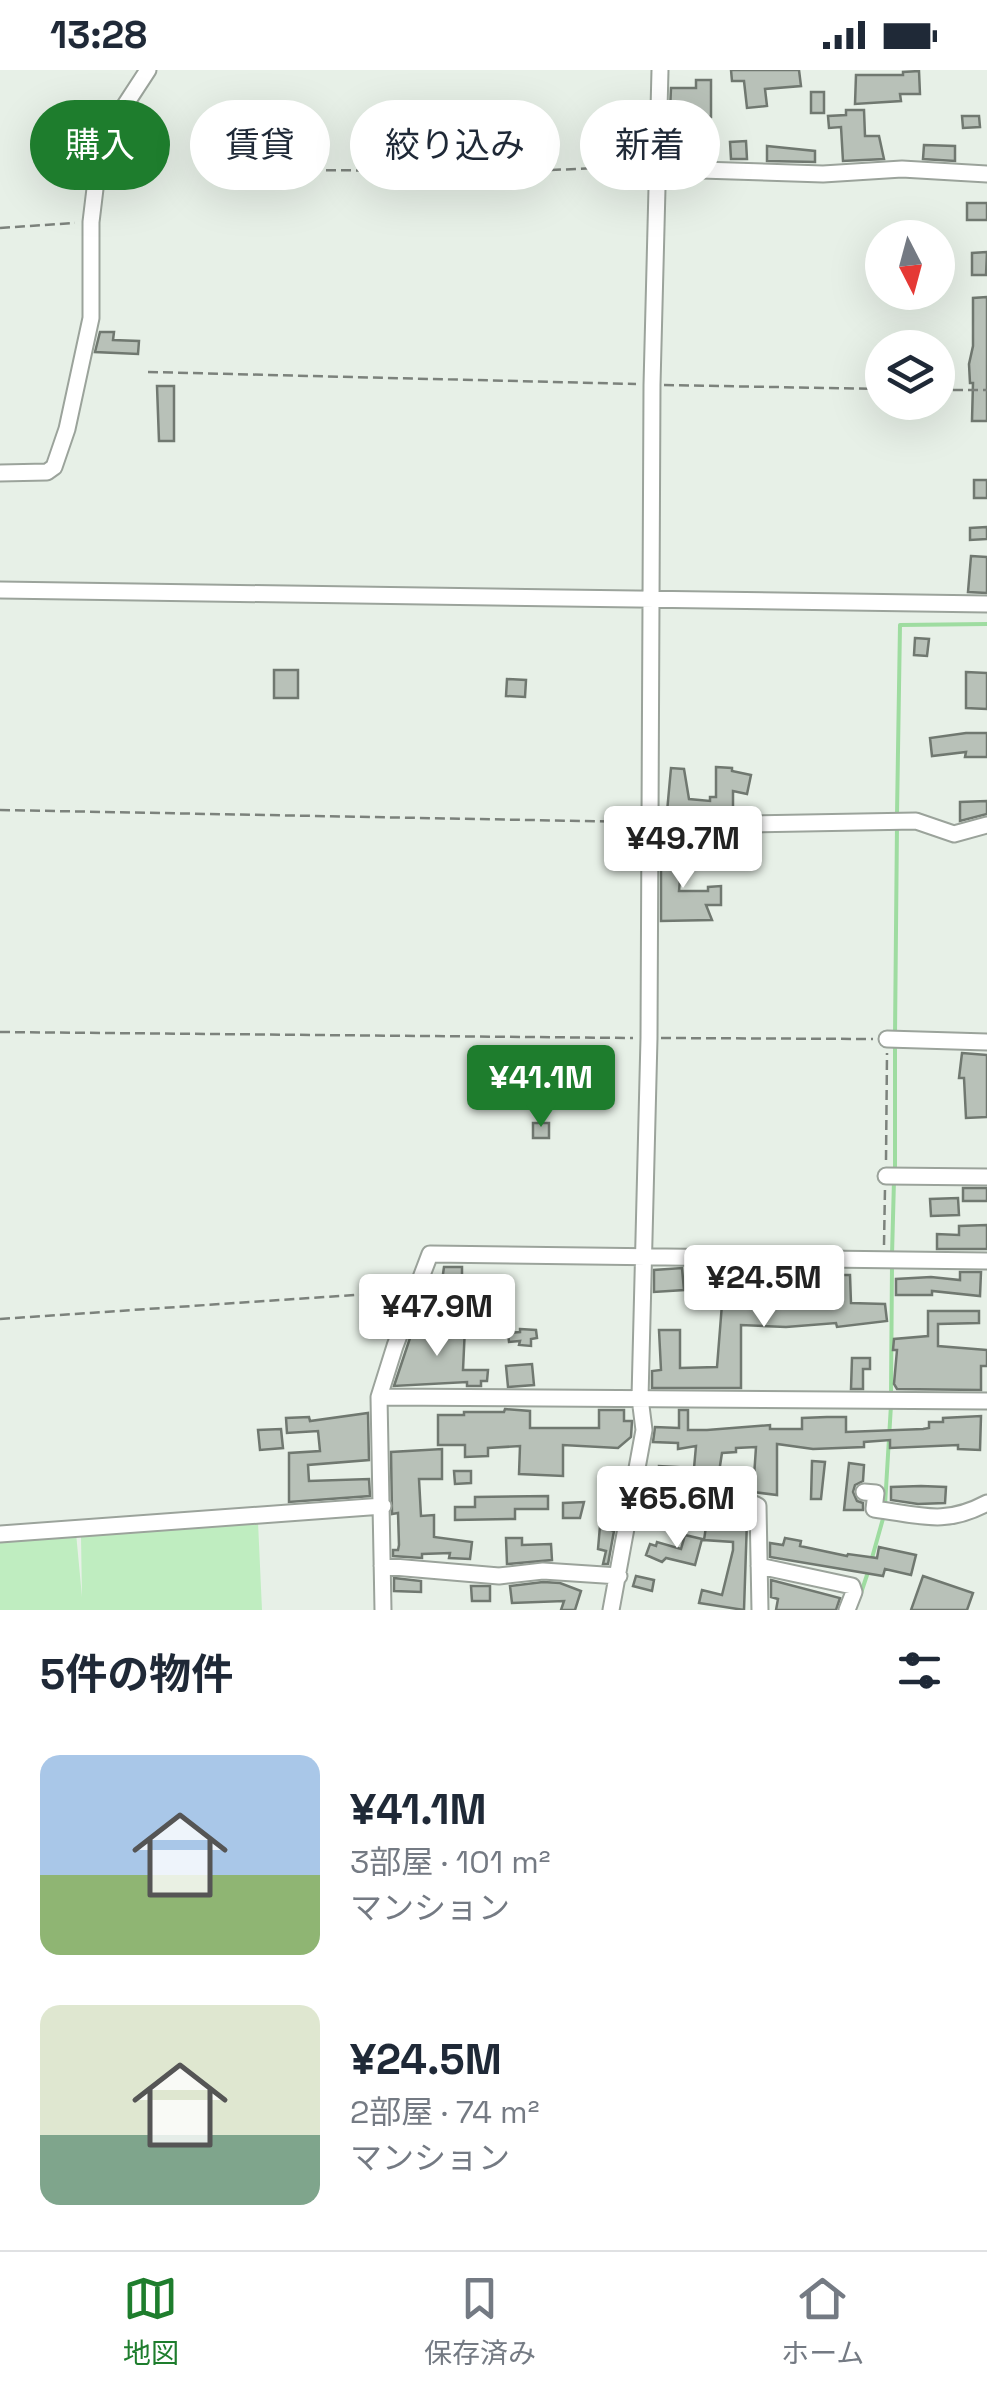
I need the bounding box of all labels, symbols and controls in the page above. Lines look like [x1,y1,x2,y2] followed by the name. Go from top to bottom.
[50,11,147,59] text: 13:28
[30,100,170,190] chip: 購入
[190,100,330,190] chip: 賃貸
[350,100,560,190] chip: 絞り込み
[580,100,720,190] chip: 新着
[865,220,955,310] north arrow
[865,220,955,420] map controls
[865,330,955,420] button: layers
[602,806,764,891] pin: ¥49.7M
[626,818,740,858] text: ¥49.7M
[460,1045,622,1130] pin: ¥41.1M
[489,1057,593,1097] text: ¥41.1M
[683,1245,845,1330] pin: ¥24.5M
[706,1257,822,1297] text: ¥24.5M
[356,1274,518,1359] pin: ¥47.9M
[381,1286,493,1326] text: ¥47.9M
[596,1466,758,1551] pin: ¥65.6M
[619,1478,735,1518] text: ¥65.6M
[892,1643,947,1698] icon: filters
[40,1648,233,1701] text: 5件の物件
[350,1783,487,1836] text: ¥41.1M
[120,1795,240,1915] icon: home
[350,1842,550,1882] text: 3部屋 · 101 m²
[350,1888,510,1928] text: マンション
[350,2033,502,2086] text: ¥24.5M
[120,2045,240,2165] icon: home
[350,2092,539,2132] text: 2部屋 · 74 m²
[350,2138,510,2178] text: マンション
[123,2271,179,2371] tab: 地図
[424,2271,536,2371] tab: 保存済み
[781,2271,864,2371] tab: ホーム

